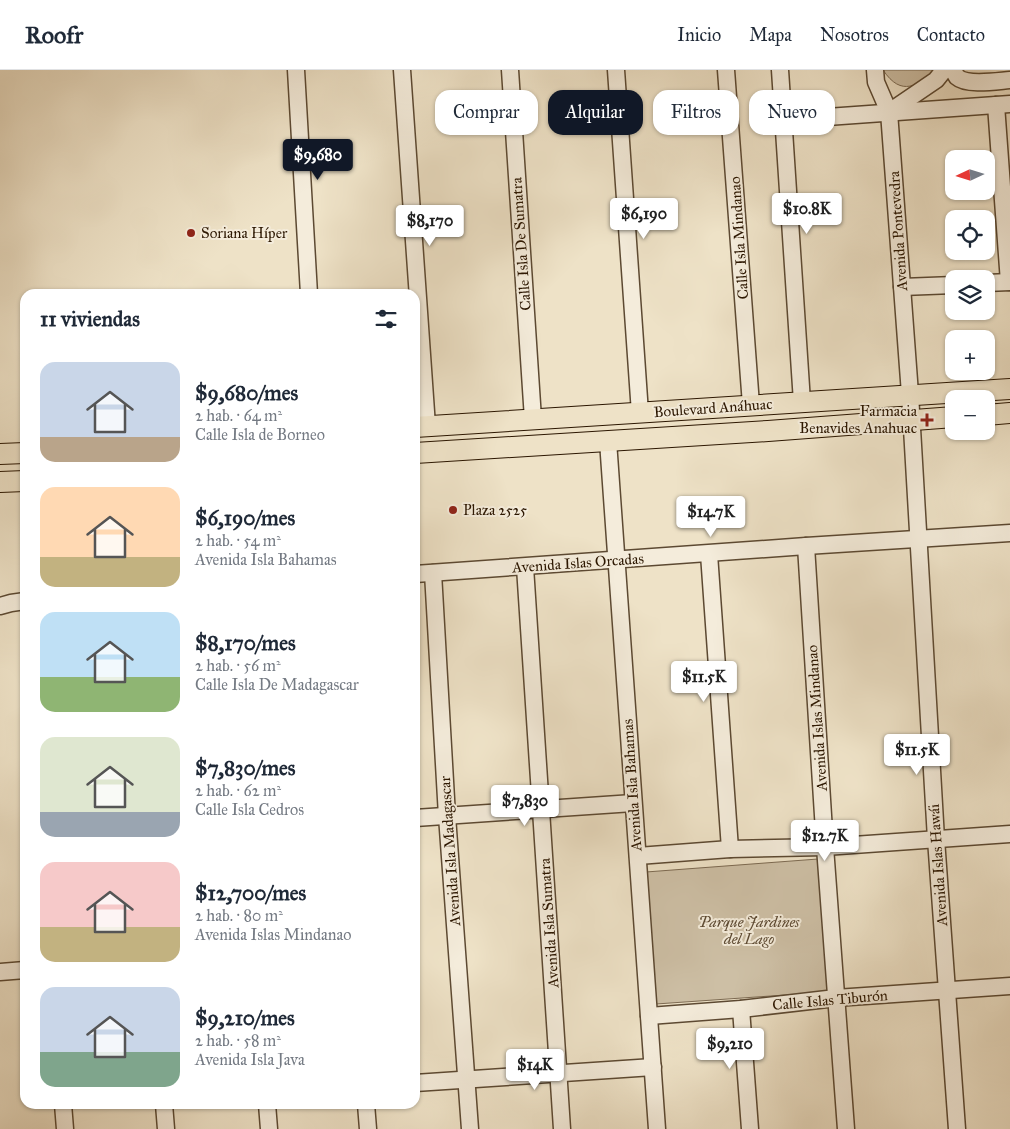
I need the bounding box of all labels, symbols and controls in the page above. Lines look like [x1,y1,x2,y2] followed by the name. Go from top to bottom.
[25,20,83,50] text: Roofr
[677,24,721,46] text: Inicio
[749,24,792,46] text: Mapa
[820,24,889,46] text: Nosotros
[917,24,985,46] text: Contacto
[435,90,538,135] chip: Comprar
[548,90,643,135] chip: Alquilar
[653,90,739,135] chip: Filtros
[749,90,835,135] chip: Nuevo
[277,138,359,181] pin: $9,680
[294,145,342,164] text: $9,680
[945,150,995,200] north arrow
[945,150,995,440] map controls
[885,170,911,293] street label: Avenida Pontevedra
[507,176,535,311] street label: Calle Isla De Sumatra
[726,176,752,300] street label: Calle Isla Mindanao
[766,192,848,235] pin: $10.8K
[603,198,685,240] pin: $6,190
[783,199,831,218] text: $10.8K
[389,204,471,247] pin: $8,170
[621,204,667,223] text: $6,190
[945,210,995,260] button: locate
[407,211,453,230] text: $8,170
[201,224,288,242] place label: Soriana Híper
[185,227,197,239] marker: Soriana Híper
[945,270,995,320] button: layers
[372,305,400,333] icon: filters
[40,306,140,332] text: 11 viviendas
[945,330,995,380] button: +
[195,380,298,406] text: $9,680/mes
[80,382,140,442] icon: home
[945,390,995,440] button: −
[653,395,773,421] street label: Boulevard Anáhuac
[799,402,918,437] place label: Farmacia Benavides Anahuac
[195,406,282,425] text: 2 hab. · 64 m²
[921,414,933,426] marker: Farmacia Benavides Anahuac
[195,425,325,444] text: Calle Isla de Borneo
[670,496,752,538] pin: $14.7K
[463,501,527,519] place label: Plaza 2525
[687,502,735,521] text: $14.7K
[447,504,459,516] marker: Plaza 2525
[195,505,295,531] text: $6,190/mes
[80,507,140,567] icon: home
[195,531,281,550] text: 2 hab. · 54 m²
[511,549,644,577] street label: Avenida Islas Orcadas
[195,550,337,569] text: Avenida Isla Bahamas
[195,630,296,656] text: $8,170/mes
[80,632,140,692] icon: home
[803,644,831,793] street label: Avenida Islas Mindanao
[195,656,281,675] text: 2 hab. · 56 m²
[663,660,745,703] pin: $11.5K
[682,667,726,686] text: $11.5K
[195,675,359,694] text: Calle Isla De Madagascar
[618,718,646,853] street label: Avenida Isla Bahamas
[876,734,958,776] pin: $11.5K
[895,740,939,759] text: $11.5K
[195,755,295,781] text: $7,830/mes
[80,757,140,817] icon: home
[436,775,464,928] street label: Avenida Isla Madagascar
[195,781,281,800] text: 2 hab. · 62 m²
[484,784,566,827] pin: $7,830
[502,791,548,810] text: $7,830
[195,800,304,819] text: Calle Isla Cedros
[925,803,951,928] street label: Avenida Islas Hawái
[784,820,866,862] pin: $12.7K
[802,826,848,845] text: $12.7K
[535,857,563,990] street label: Avenida Isla Sumatra
[195,880,306,906] text: $12,700/mes
[80,882,140,942] icon: home
[195,906,283,925] text: 2 hab. · 80 m²
[699,913,800,948] park label: Parque Jardines del Lago
[195,925,351,944] text: Avenida Islas Mindanao
[771,986,889,1014] street label: Calle Islas Tiburón
[195,1005,295,1031] text: $9,210/mes
[80,1007,140,1067] icon: home
[689,1028,771,1070] pin: $9,210
[195,1031,281,1050] text: 2 hab. · 58 m²
[707,1034,753,1053] text: $9,210
[505,1048,565,1091] pin: $14K
[195,1050,305,1069] text: Avenida Isla Java
[517,1055,553,1074] text: $14K

